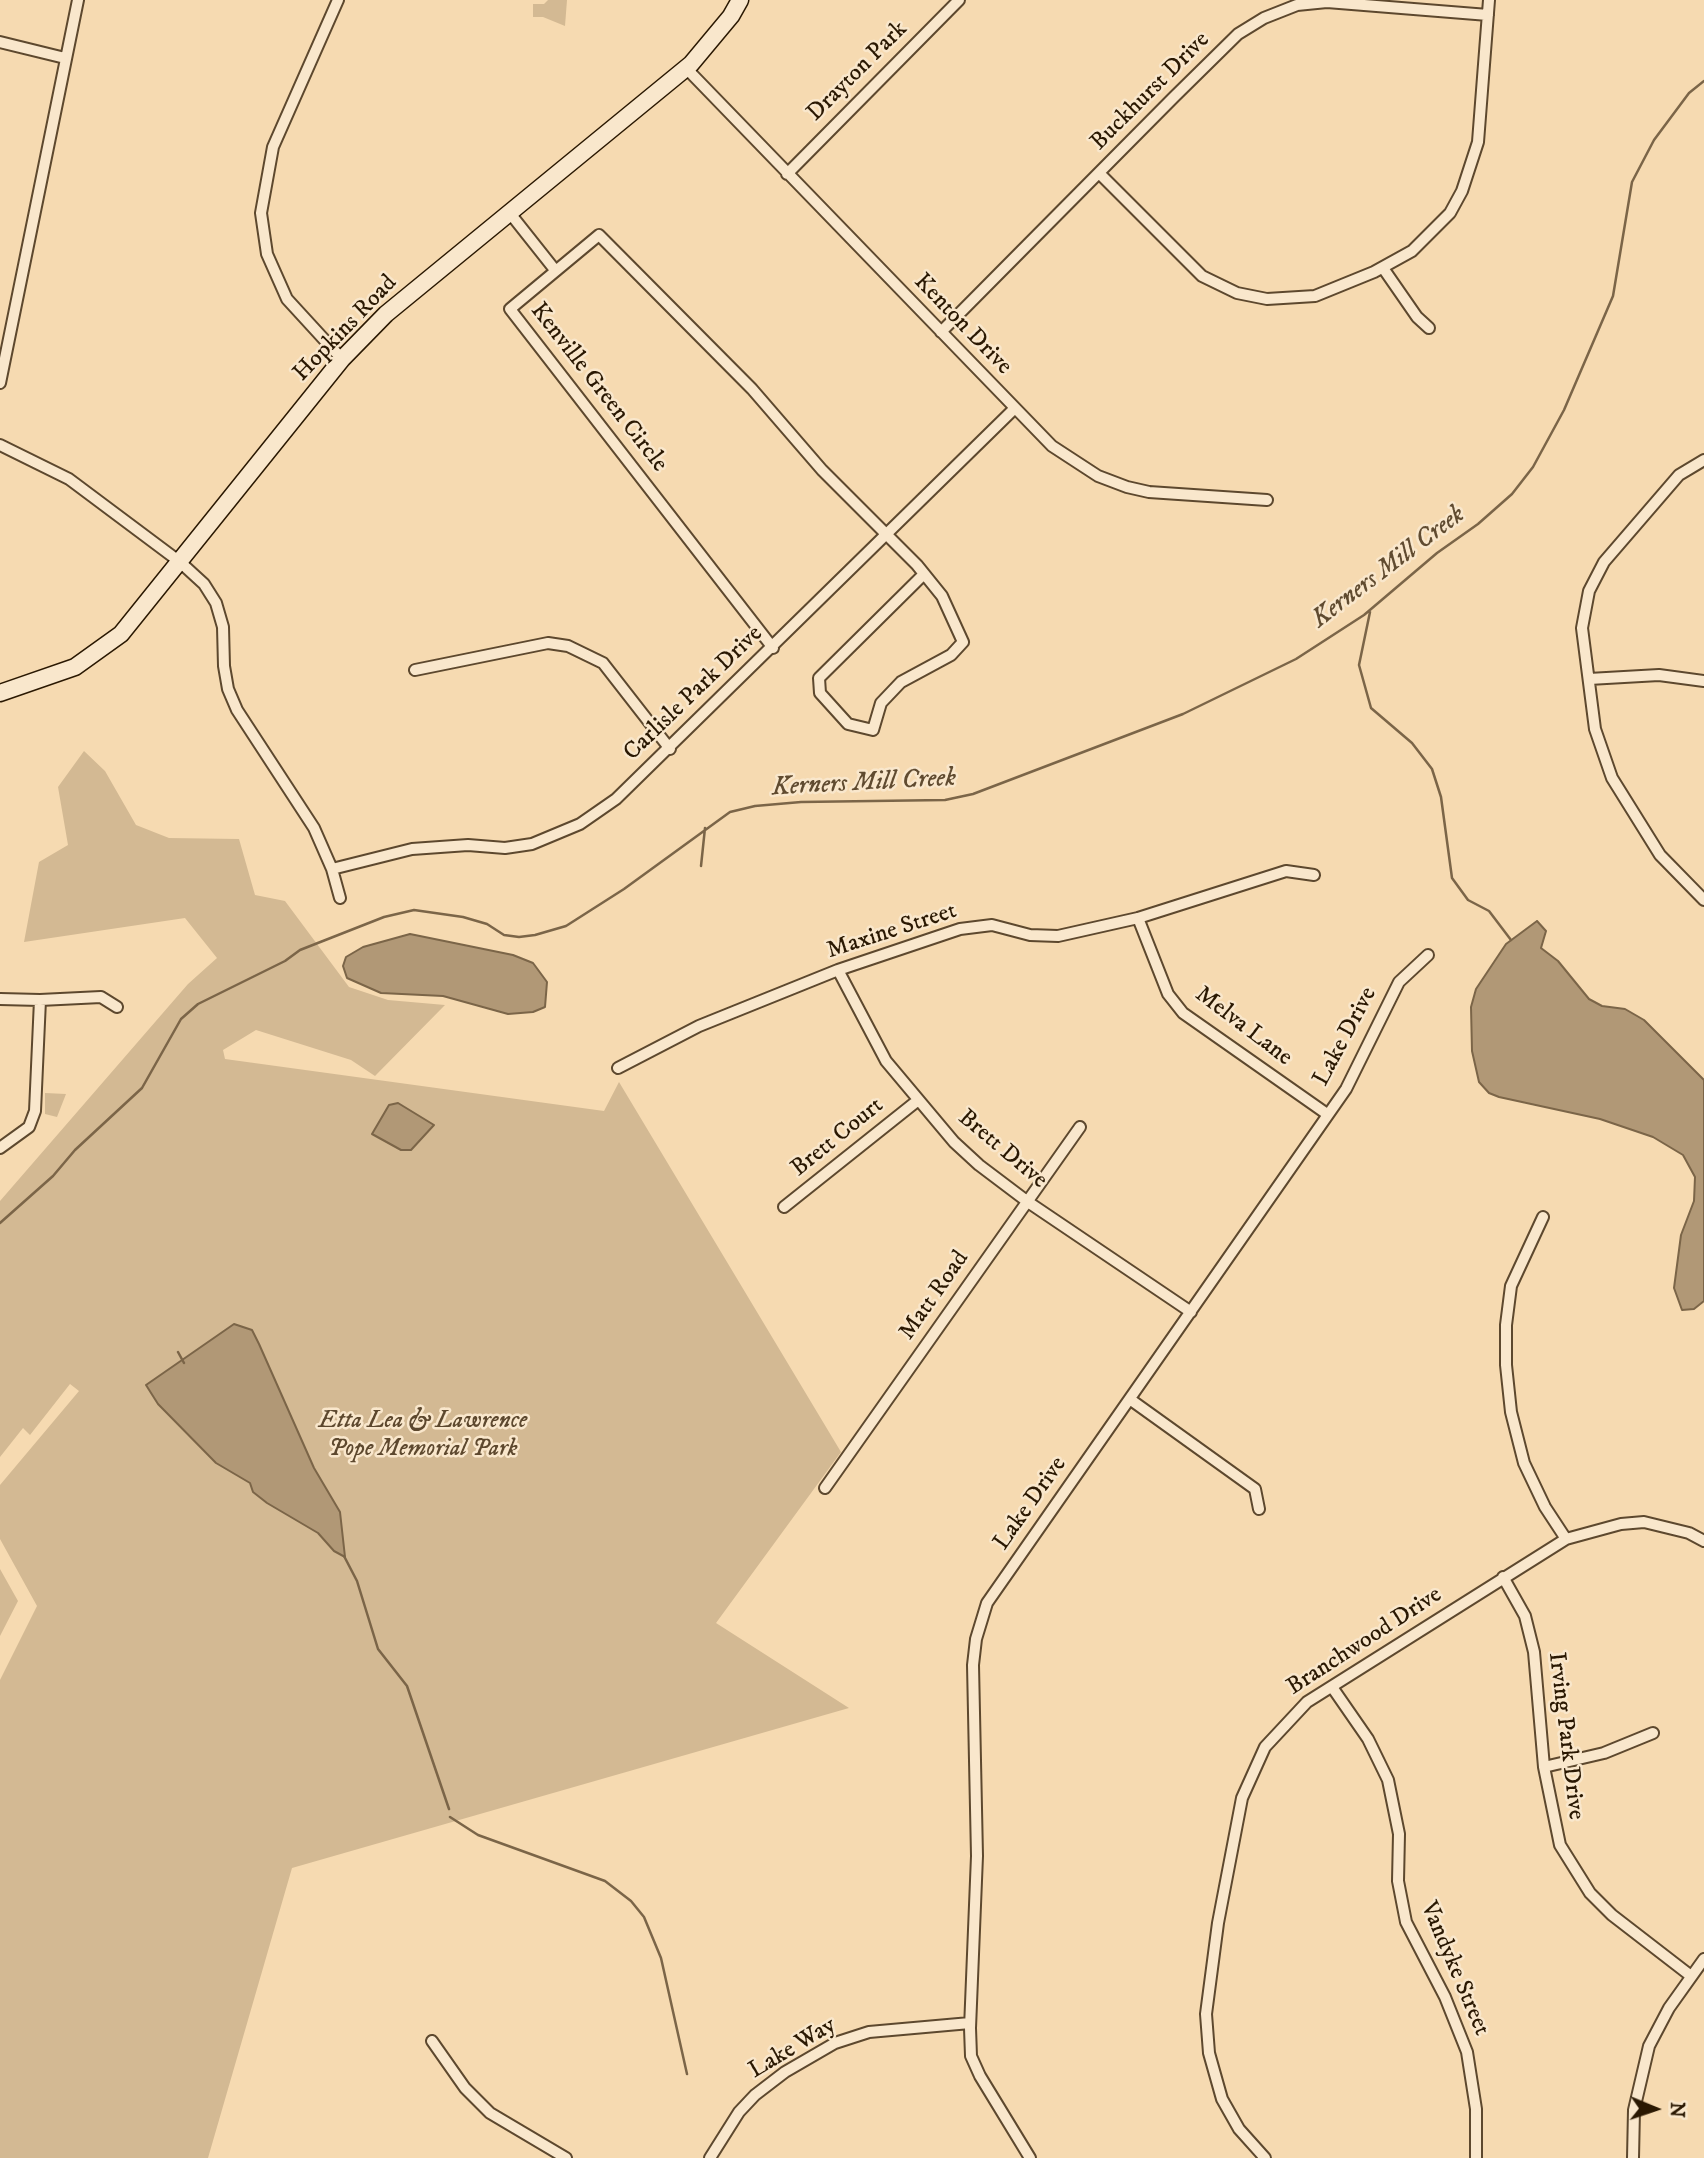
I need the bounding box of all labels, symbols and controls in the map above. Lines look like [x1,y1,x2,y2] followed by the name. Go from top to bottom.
[802,16,914,128] street label: Drayton Park
[1086,27,1216,157] street label: Buckhurst Drive
[907,268,1017,382] street label: Kenton Drive
[288,270,404,388] street label: Hopkins Road
[523,298,673,478] street label: Kenville Green Circle
[1306,500,1472,636] water label: Kerners Mill Creek
[619,620,769,768] street label: Carlisle Park Drive
[771,764,957,804] water label: Kerners Mill Creek
[824,898,960,966] street label: Maxine Street
[1189,981,1297,1073] street label: Melva Lane
[1308,983,1384,1091] street label: Lake Drive
[786,1092,890,1184] street label: Brett Court
[951,1104,1053,1196] street label: Brett Drive
[894,1246,976,1346] street label: Matt Road
[319,1408,527,1464] park label: Etta Lea & Lawrence Pope Memorial Park
[988,1452,1074,1556] street label: Lake Drive
[1282,1581,1448,1703] street label: Branchwood Drive
[1540,1651,1590,1821] street label: Irving Park Drive
[1413,1898,1495,2040] street label: Vandyke Street
[744,2012,842,2086] street label: Lake Way
[1620,2074,1690,2144] north arrow
[1665,2102,1688,2118] text: N

